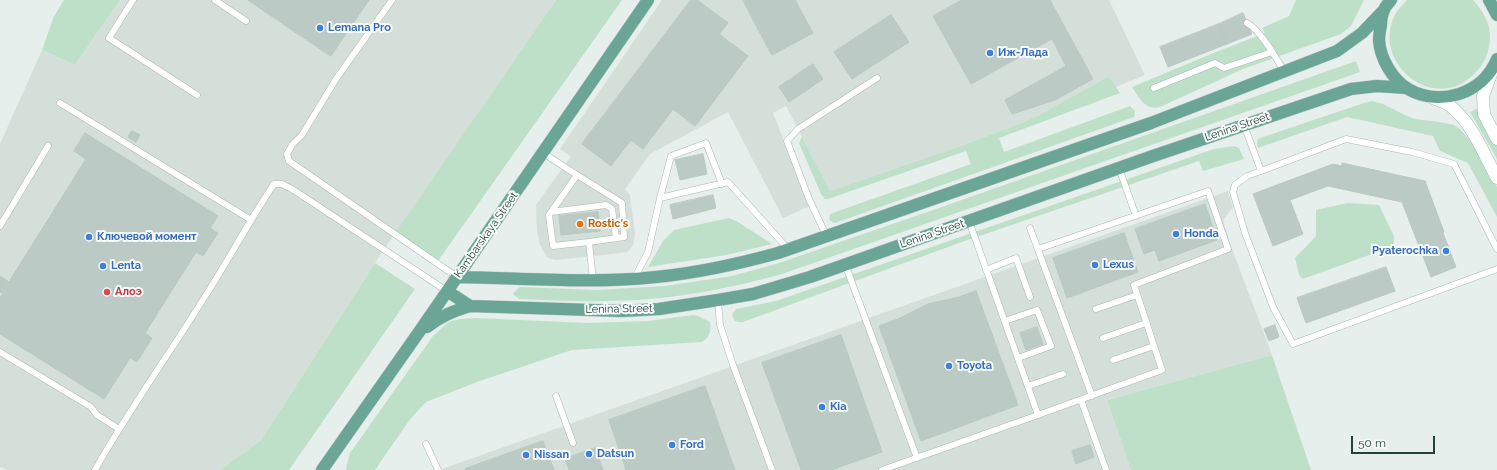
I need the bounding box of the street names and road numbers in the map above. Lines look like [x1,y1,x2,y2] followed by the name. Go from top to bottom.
[1203,110,1271,144] street label: Lenina Street
[451,189,521,281] street label: Kambarskaya Street
[898,217,966,251] street label: Lenina Street
[585,302,653,316] street label: Lenina Street

